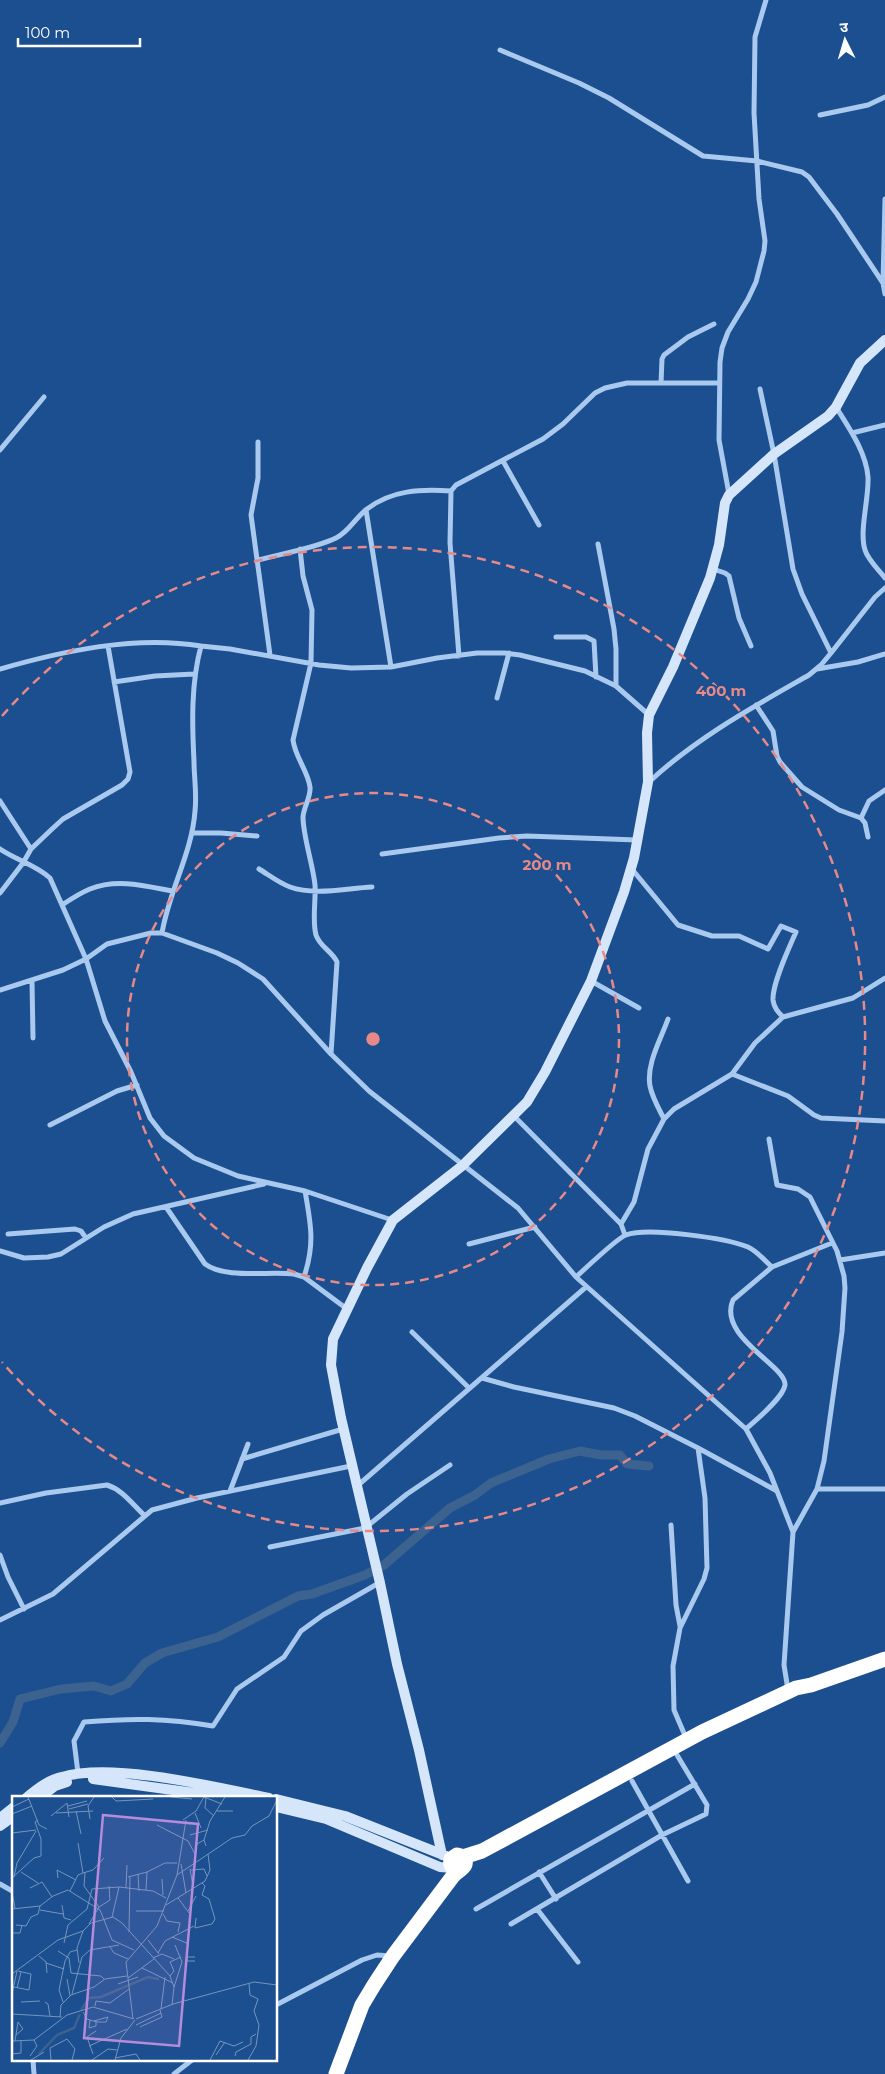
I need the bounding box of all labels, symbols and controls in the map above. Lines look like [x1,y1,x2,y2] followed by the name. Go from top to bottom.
[18,15,140,47] scale bar
[820,15,870,65] north arrow
[839,18,850,36] text: उ
[25,23,70,42] text: 100 m
[696,681,746,700] text: 400 m
[522,855,572,874] text: 200 m
[364,1030,382,1048] centre of rings
[12,1796,278,2062] inset map

